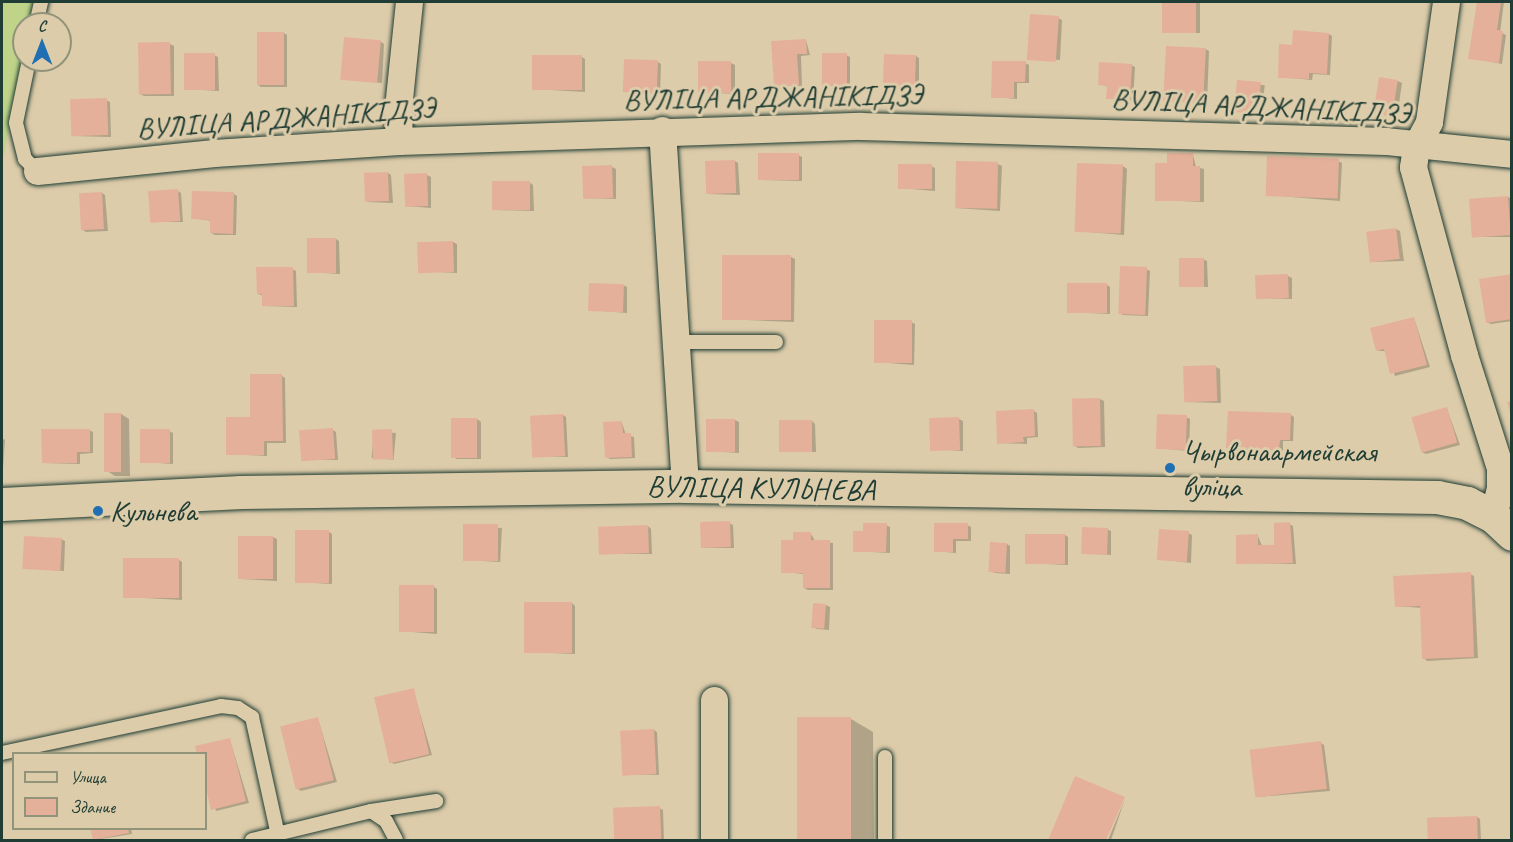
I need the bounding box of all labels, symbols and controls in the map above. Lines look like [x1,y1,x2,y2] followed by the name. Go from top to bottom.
[12,12,72,72] north arrow
[38,16,46,36] text: С
[622,76,924,118] street label: ВУЛІЦА АРДЖАНІКІДЗЭ
[1109,80,1413,132] street label: ВУЛІЦА АРДЖАНІКІДЗЭ
[134,90,438,146] street label: ВУЛІЦА АРДЖАНІКІДЗЭ
[1182,433,1376,504] place label: Чырвонаармейская вуліца
[1163,461,1177,475] marker: Чырвонаармейская вуліца
[648,468,874,508] street label: ВУЛІЦА КУЛЬНЕВА
[110,493,196,529] place label: Кульнева
[91,504,105,518] marker: Кульнева
[12,752,207,830] legend
[70,766,106,788] text: Улица
[70,796,115,818] text: Здание

